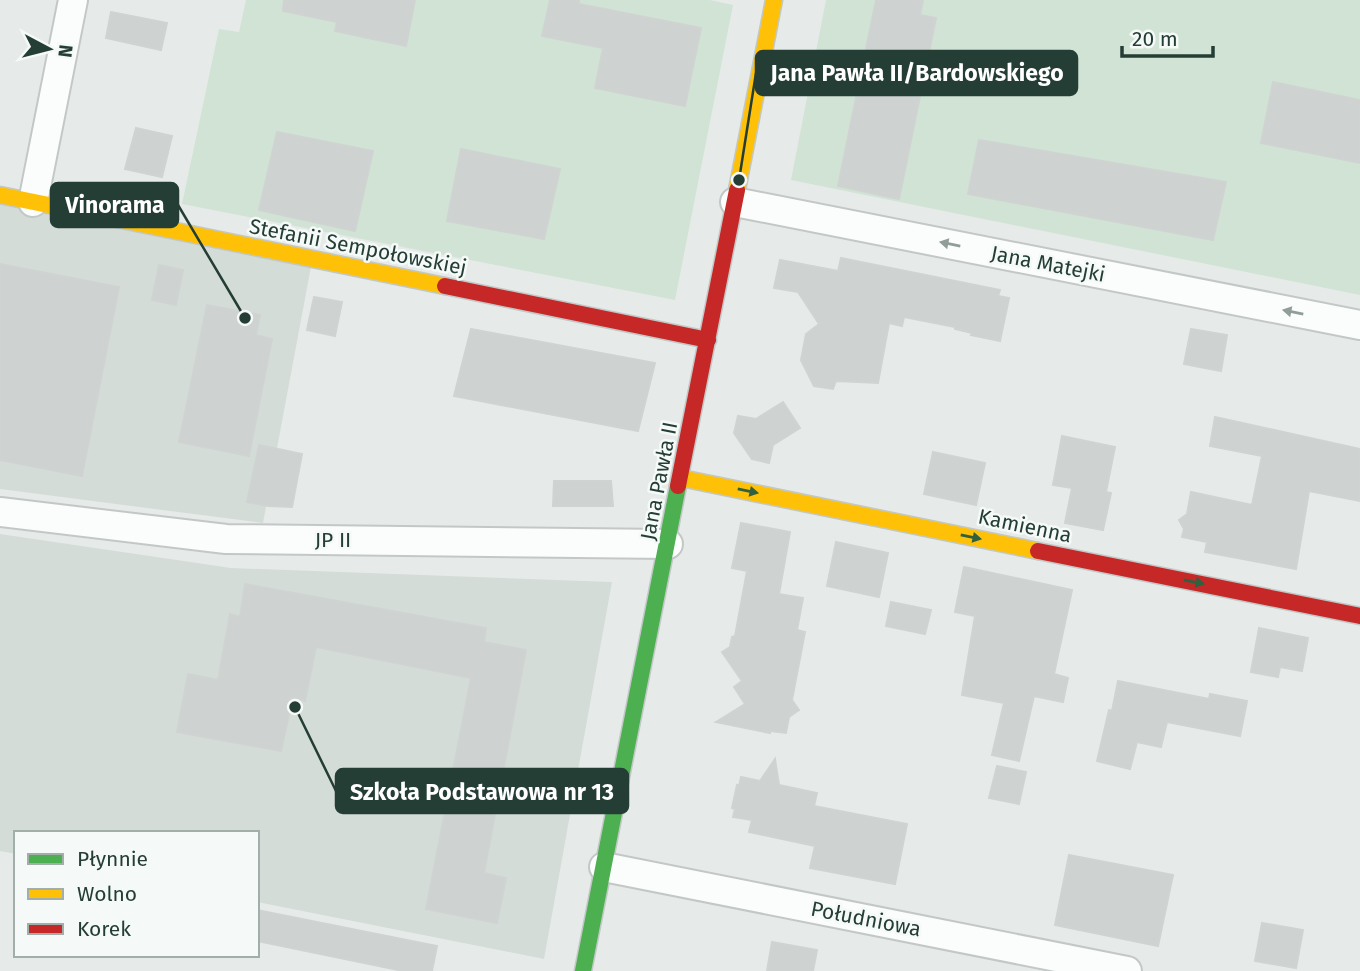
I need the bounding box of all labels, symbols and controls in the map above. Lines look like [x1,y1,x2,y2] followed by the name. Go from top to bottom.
[14,14,84,84] north arrow
[1122,14,1213,58] scale bar
[1132,26,1178,52] text: 20 m
[53,43,78,59] text: N
[756,51,1077,95] callout: Jana Pawła II/Bardowskiego
[769,59,1064,87] text: Jana Pawła II/Bardowskiego
[51,183,178,227] callout: Vinorama
[64,191,165,219] text: Vinorama
[247,213,469,281] street label: Stefanii Sempołowskiej
[939,239,961,250] one-way arrow
[989,240,1107,288] street label: Jana Matejki
[1282,306,1304,317] one-way arrow
[635,419,683,543] street label: Jana Pawła II
[737,486,759,497] one-way arrow
[976,503,1074,549] street label: Kamienna
[315,527,351,553] street label: JP II
[960,531,982,542] one-way arrow
[1183,577,1205,588] one-way arrow
[336,769,628,813] callout: Szkoła Podstawowa nr 13
[350,778,614,806] text: Szkoła Podstawowa nr 13
[14,831,259,957] legend
[77,846,148,872] text: Płynnie
[77,881,137,907] text: Wolno
[809,896,923,942] street label: Południowa
[77,916,131,942] text: Korek

